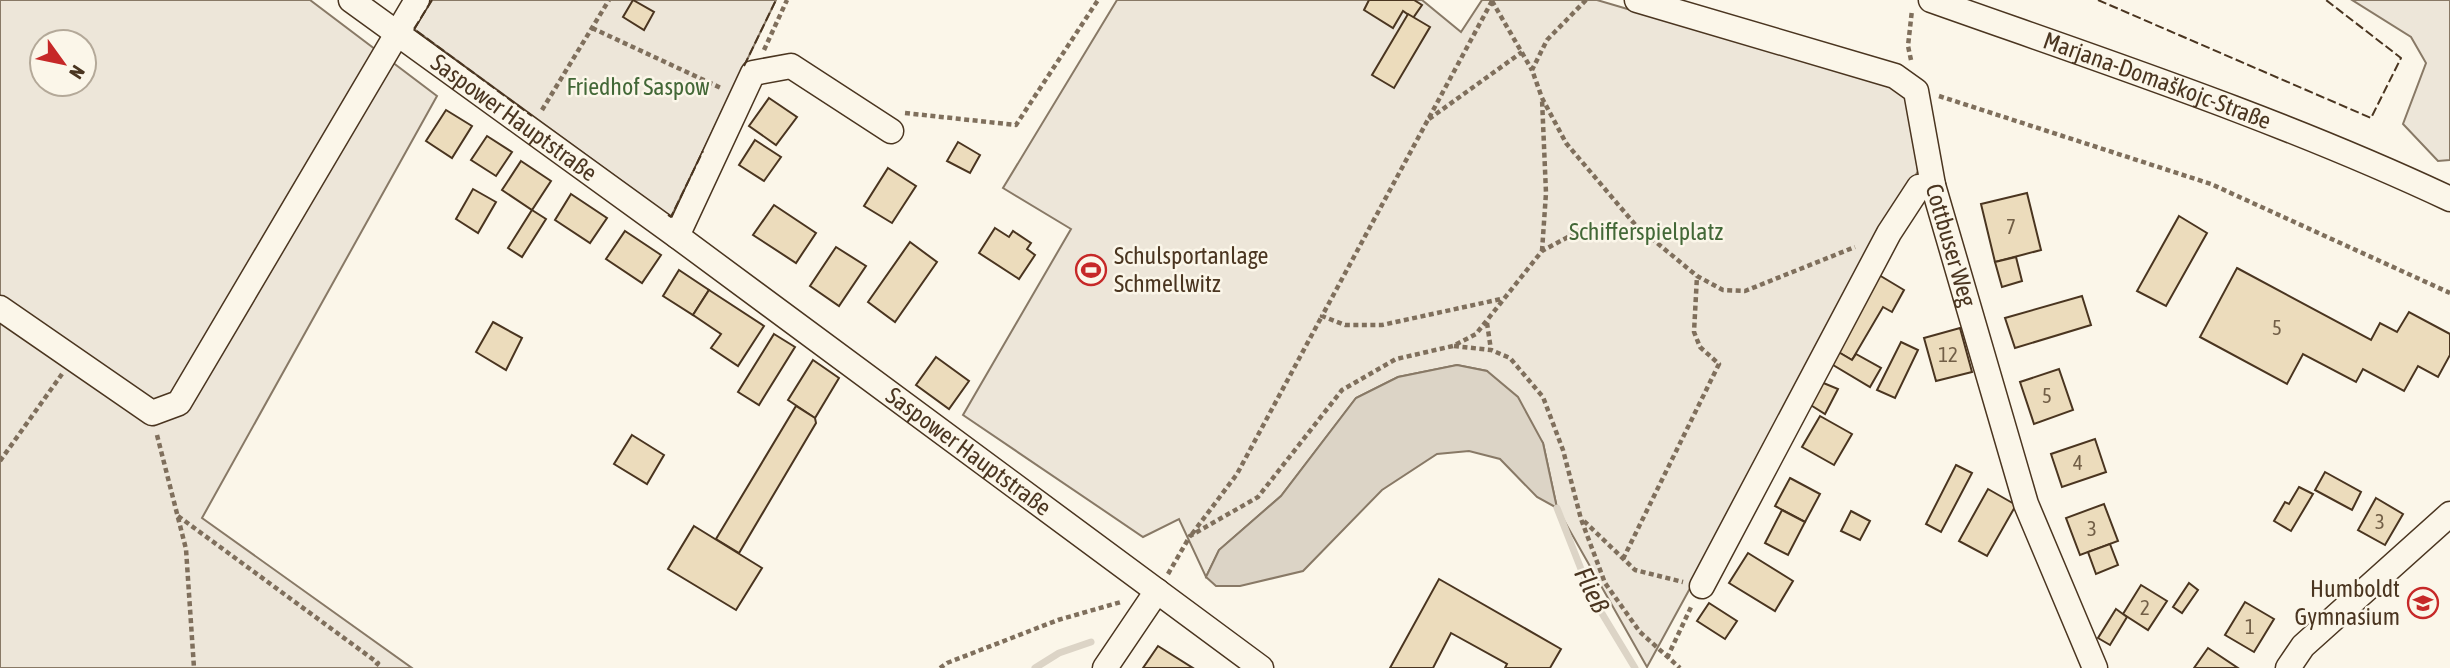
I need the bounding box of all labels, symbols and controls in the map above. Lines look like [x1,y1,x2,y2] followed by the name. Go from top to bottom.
[2040,27,2275,134] street label: Marjana-Domaškojc-Straße
[28,28,98,98] north arrow
[426,48,602,186] street label: Saspower Hauptstraße
[65,62,90,83] text: N
[566,73,710,100] park label: Friedhof Saspow
[1920,181,1982,310] street label: Cottbuser Weg
[2006,214,2016,238] house number: 7
[1569,218,1723,245] park label: Schifferspielplatz
[1114,242,1269,297] place label: Schulsportanlage Schmellwitz
[1074,253,1108,287] sports icon: Schulsportanlage Schmellwitz
[2272,315,2282,339] house number: 5
[1938,342,1958,366] house number: 12
[881,381,1056,521] street label: Saspower Hauptstraße
[2042,383,2052,407] house number: 5
[2073,450,2083,474] house number: 4
[2375,509,2385,533] house number: 3
[2087,516,2097,540] house number: 3
[1568,562,1616,618] water label: Fließ
[2294,575,2400,630] place label: Humboldt Gymnasium
[2406,586,2440,620] school or university icon: Humboldt Gymnasium
[2140,595,2150,619] house number: 2
[2245,614,2255,638] house number: 1

